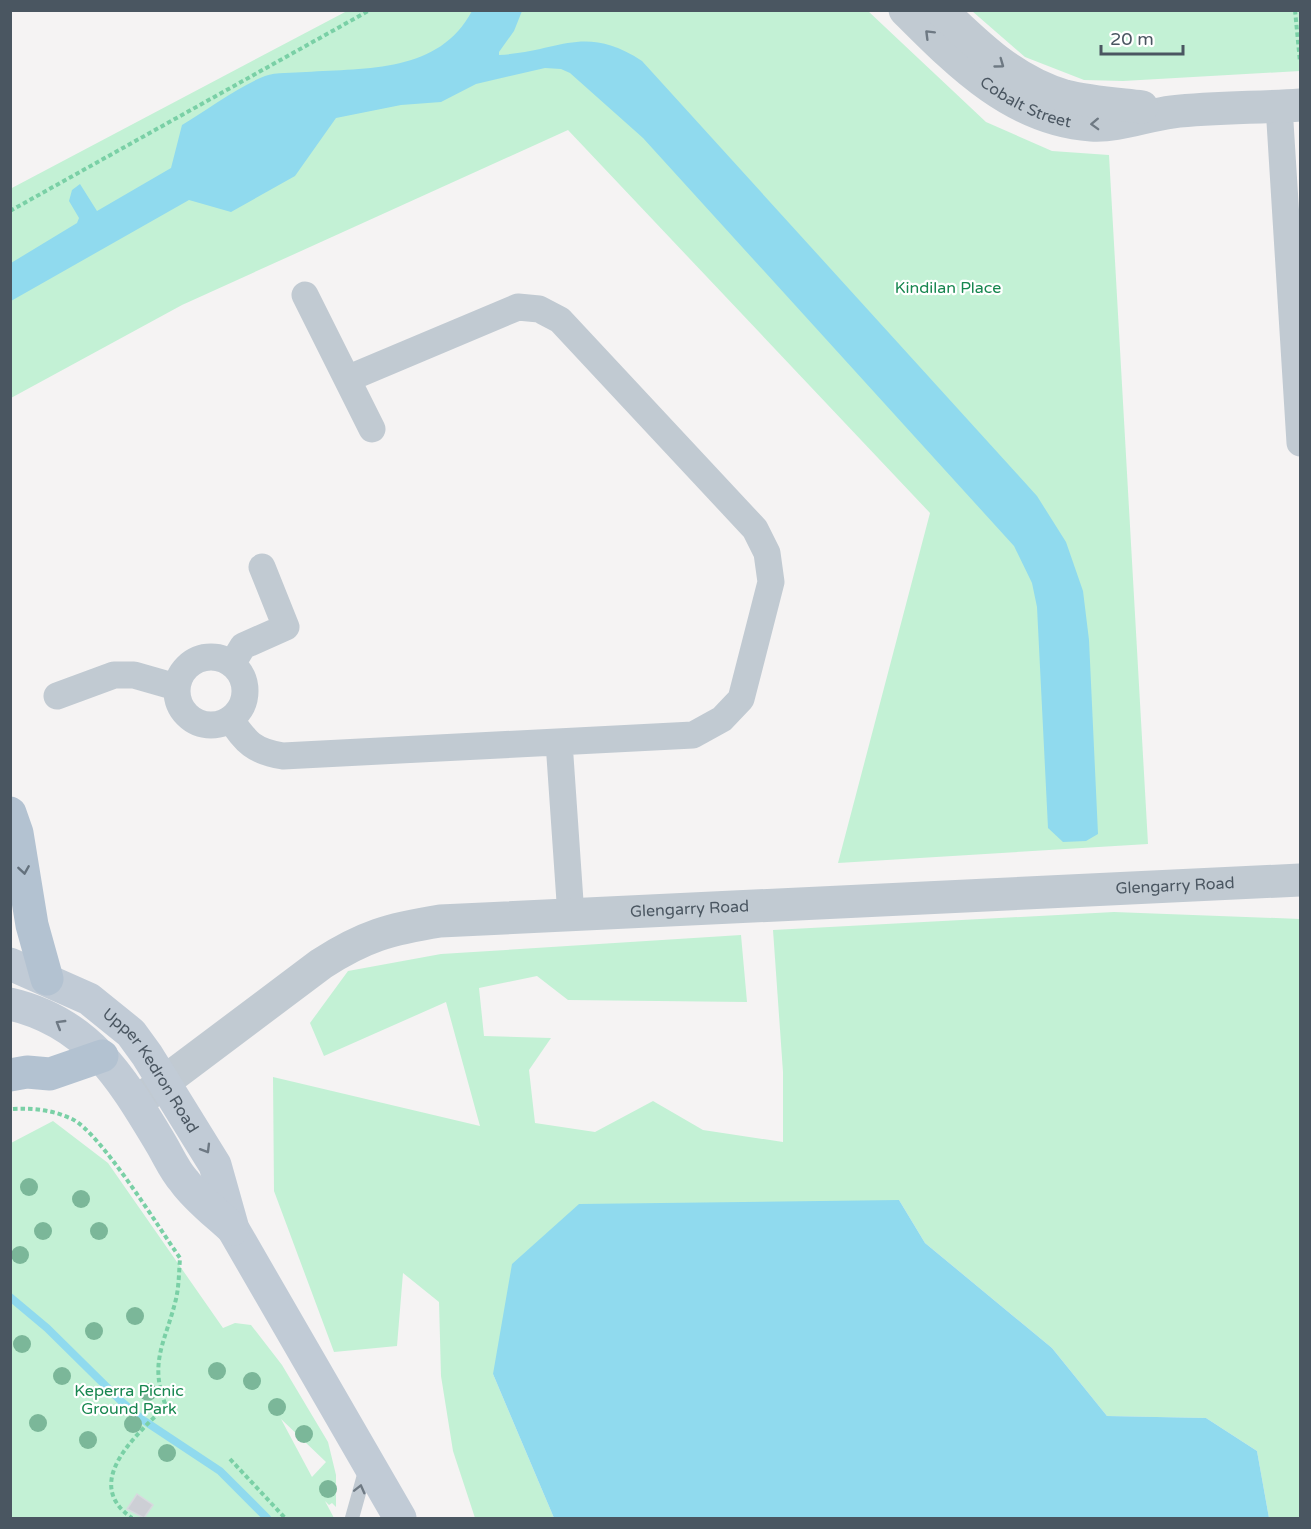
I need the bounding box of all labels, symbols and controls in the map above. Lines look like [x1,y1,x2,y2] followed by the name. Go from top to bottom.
[1101,18,1184,56] scale bar
[1110,28,1154,50] text: 20 m
[925,30,935,41] one-way arrow
[994,56,1005,67] one-way arrow
[976,72,1073,132] street label: Cobalt Street
[1090,117,1099,130] one-way arrow
[895,278,1001,298] park label: Kindilan Place
[17,865,30,875] one-way arrow
[1115,873,1235,899] street label: Glengarry Road
[629,896,750,922] street label: Glengarry Road
[98,1004,203,1137] street label: Upper Kedron Road
[55,1020,66,1032] one-way arrow
[198,1143,210,1153] one-way arrow
[74,1381,184,1419] park label: Keperra Picnic Ground Park
[353,1484,366,1494] one-way arrow

